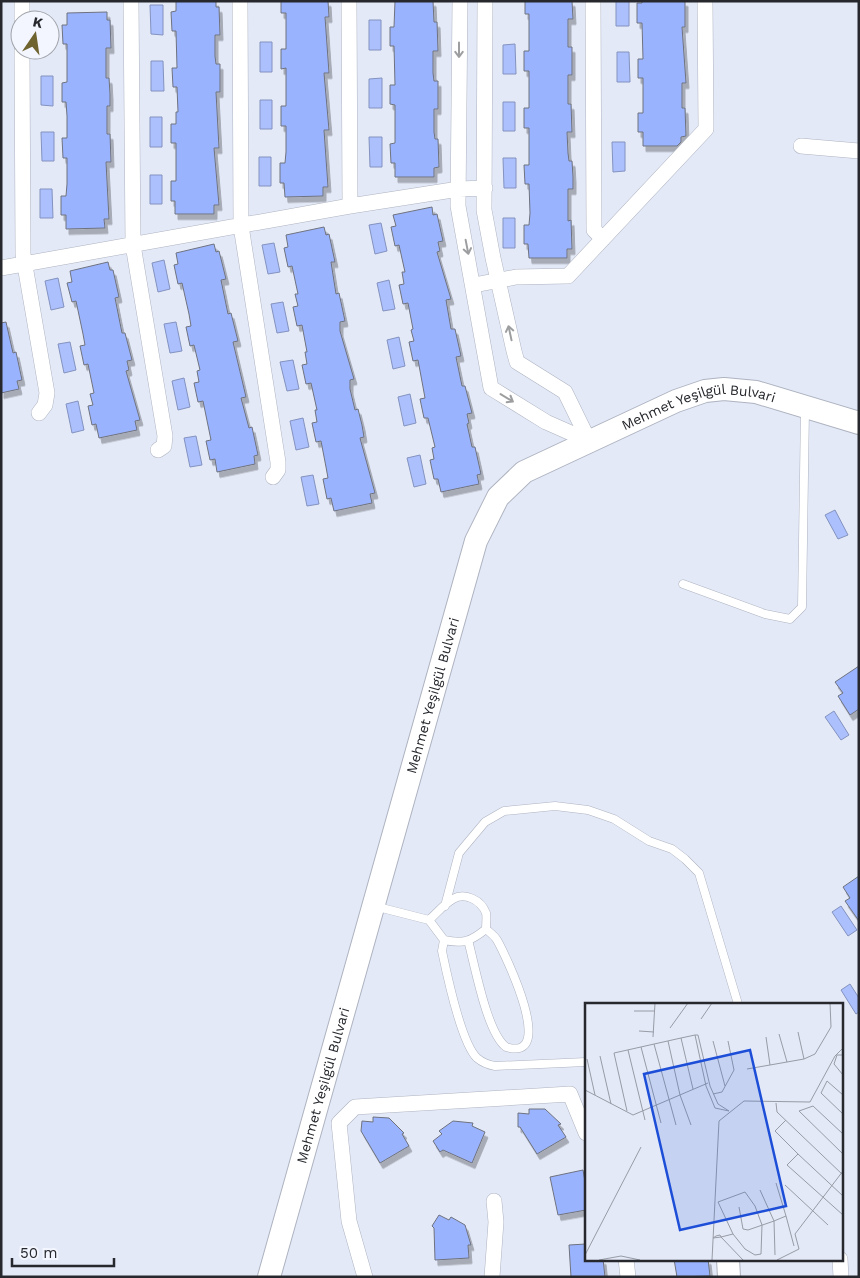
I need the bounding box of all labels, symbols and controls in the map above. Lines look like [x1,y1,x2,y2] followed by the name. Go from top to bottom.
[10,10,60,60] north arrow
[31,13,45,31] text: K
[454,42,464,58] one-way arrow
[462,238,472,254] one-way arrow
[505,325,514,341] one-way arrow
[619,381,778,433] street label: Mehmet Yeşilgül Bulvari
[500,393,514,404] one-way arrow
[403,616,462,775] street label: Mehmet Yeşilgül Bulvari
[585,1003,842,1260] inset map
[293,1006,352,1165] street label: Mehmet Yeşilgül Bulvari
[12,1236,115,1268] scale bar
[20,1244,57,1262] text: 50 m

